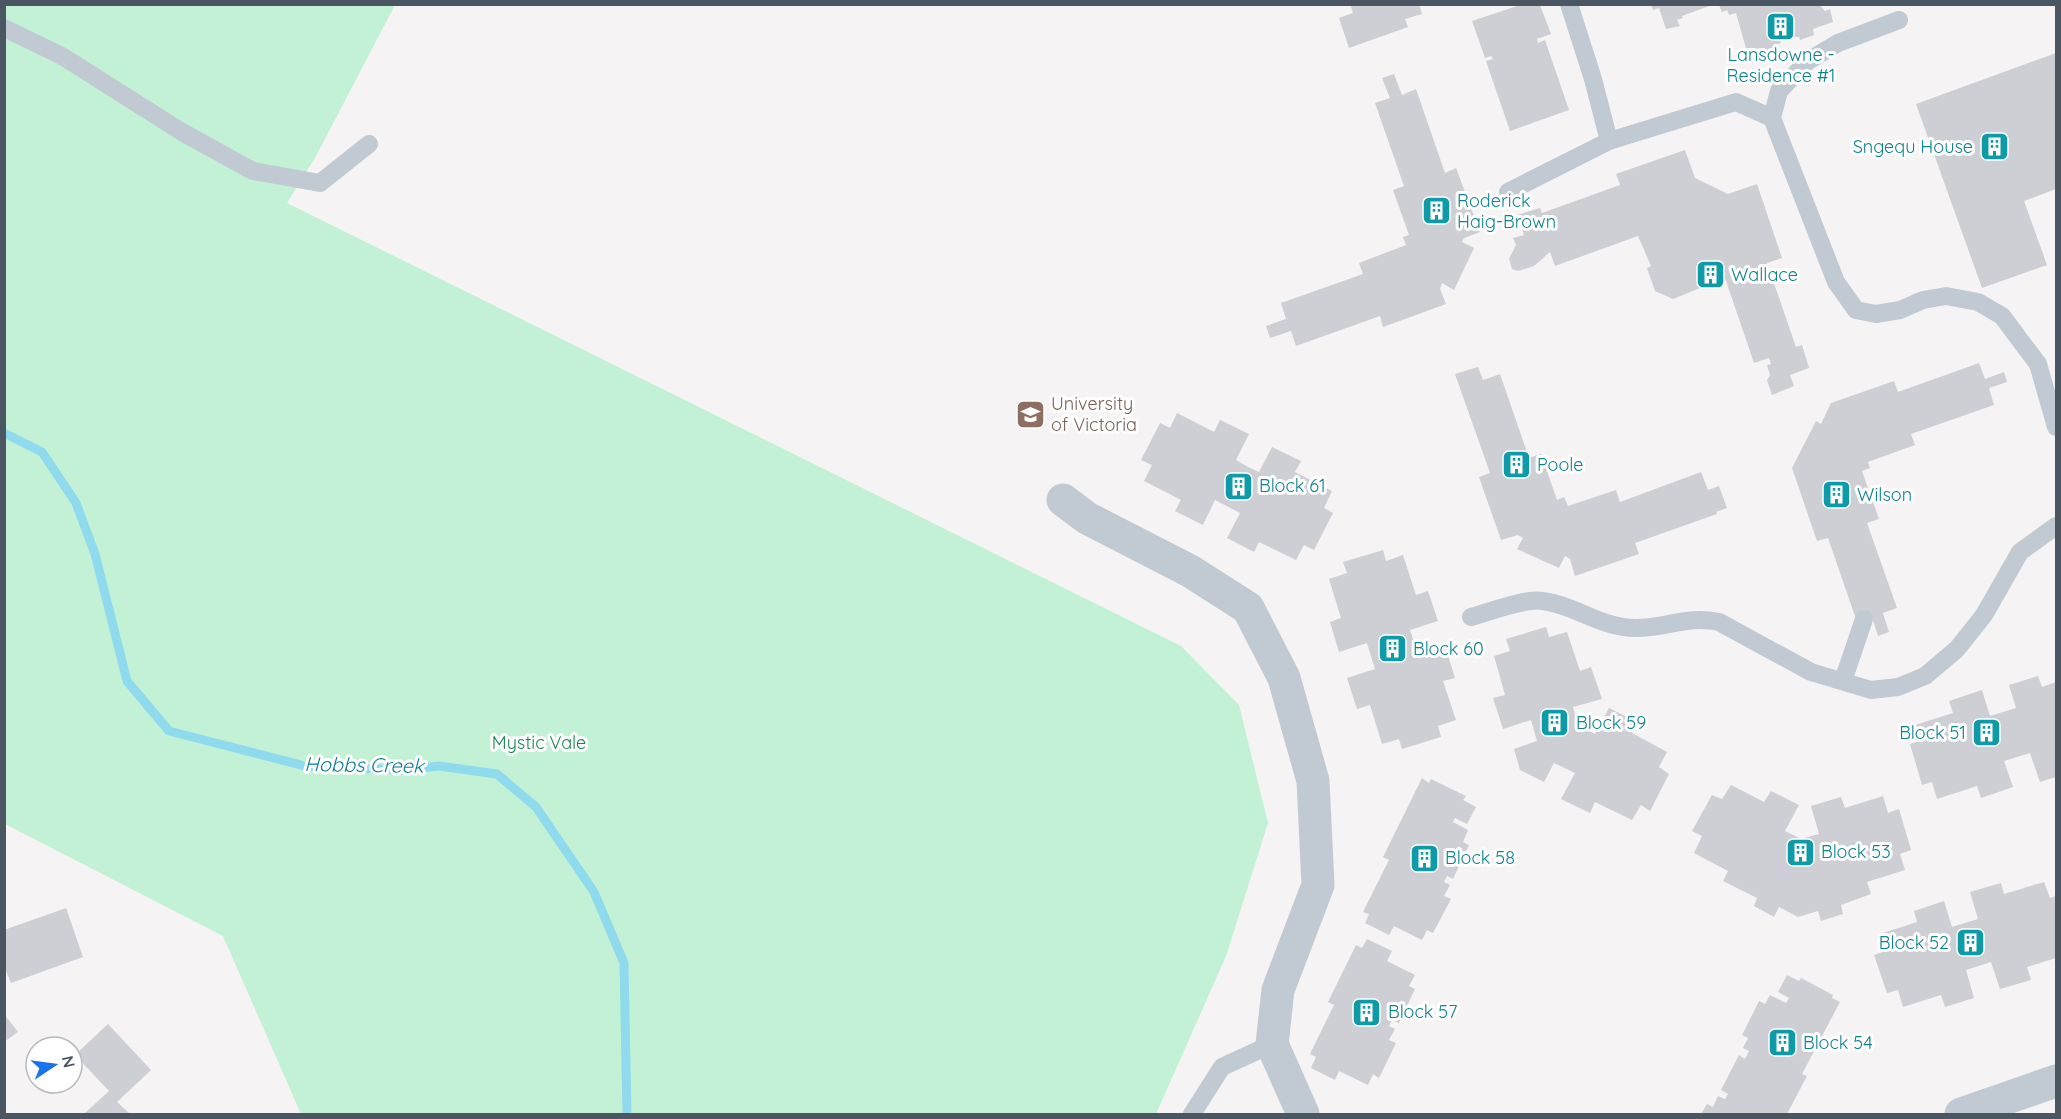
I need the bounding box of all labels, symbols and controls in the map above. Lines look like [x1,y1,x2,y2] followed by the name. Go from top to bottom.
[1765,10,1797,42] building icon: Lansdowne - Residence #1
[1727,43,1835,87] place label: Lansdowne - Residence #1
[1978,131,2010,163] building icon: Sngequ House
[1853,135,1973,158] place label: Sngequ House
[1457,189,1556,233] place label: Roderick Haig-Brown
[1420,195,1452,227] building icon: Roderick Haig-Brown
[1694,259,1726,291] building icon: Wallace
[1731,263,1798,286] place label: Wallace
[1051,392,1137,436] place label: University of Victoria
[1014,398,1046,430] school or university icon: University of Victoria
[1500,449,1532,481] building icon: Poole
[1537,453,1583,476] place label: Poole
[1222,470,1254,502] building icon: Block 61
[1259,474,1326,497] place label: Block 61
[1820,479,1852,511] building icon: Wilson
[1857,483,1912,506] place label: Wilson
[1376,633,1408,665] building icon: Block 60
[1413,637,1484,660] place label: Block 60
[1539,707,1571,739] building icon: Block 59
[1576,711,1646,734] place label: Block 59
[1971,717,2003,749] building icon: Block 51
[1899,721,1966,744] place label: Block 51
[492,731,586,754] park label: Mystic Vale
[304,751,426,778] water label: Hobbs Creek
[1784,836,1816,868] building icon: Block 53
[1821,840,1891,863] place label: Block 53
[1408,842,1440,874] building icon: Block 58
[1445,846,1515,869] place label: Block 58
[1954,927,1986,959] building icon: Block 52
[1879,931,1949,954] place label: Block 52
[1351,996,1383,1028] building icon: Block 57
[1388,1000,1457,1023] place label: Block 57
[1766,1027,1798,1059] building icon: Block 54
[1803,1031,1873,1054] place label: Block 54
[24,1035,84,1095] north arrow
[58,1054,80,1070] text: N

